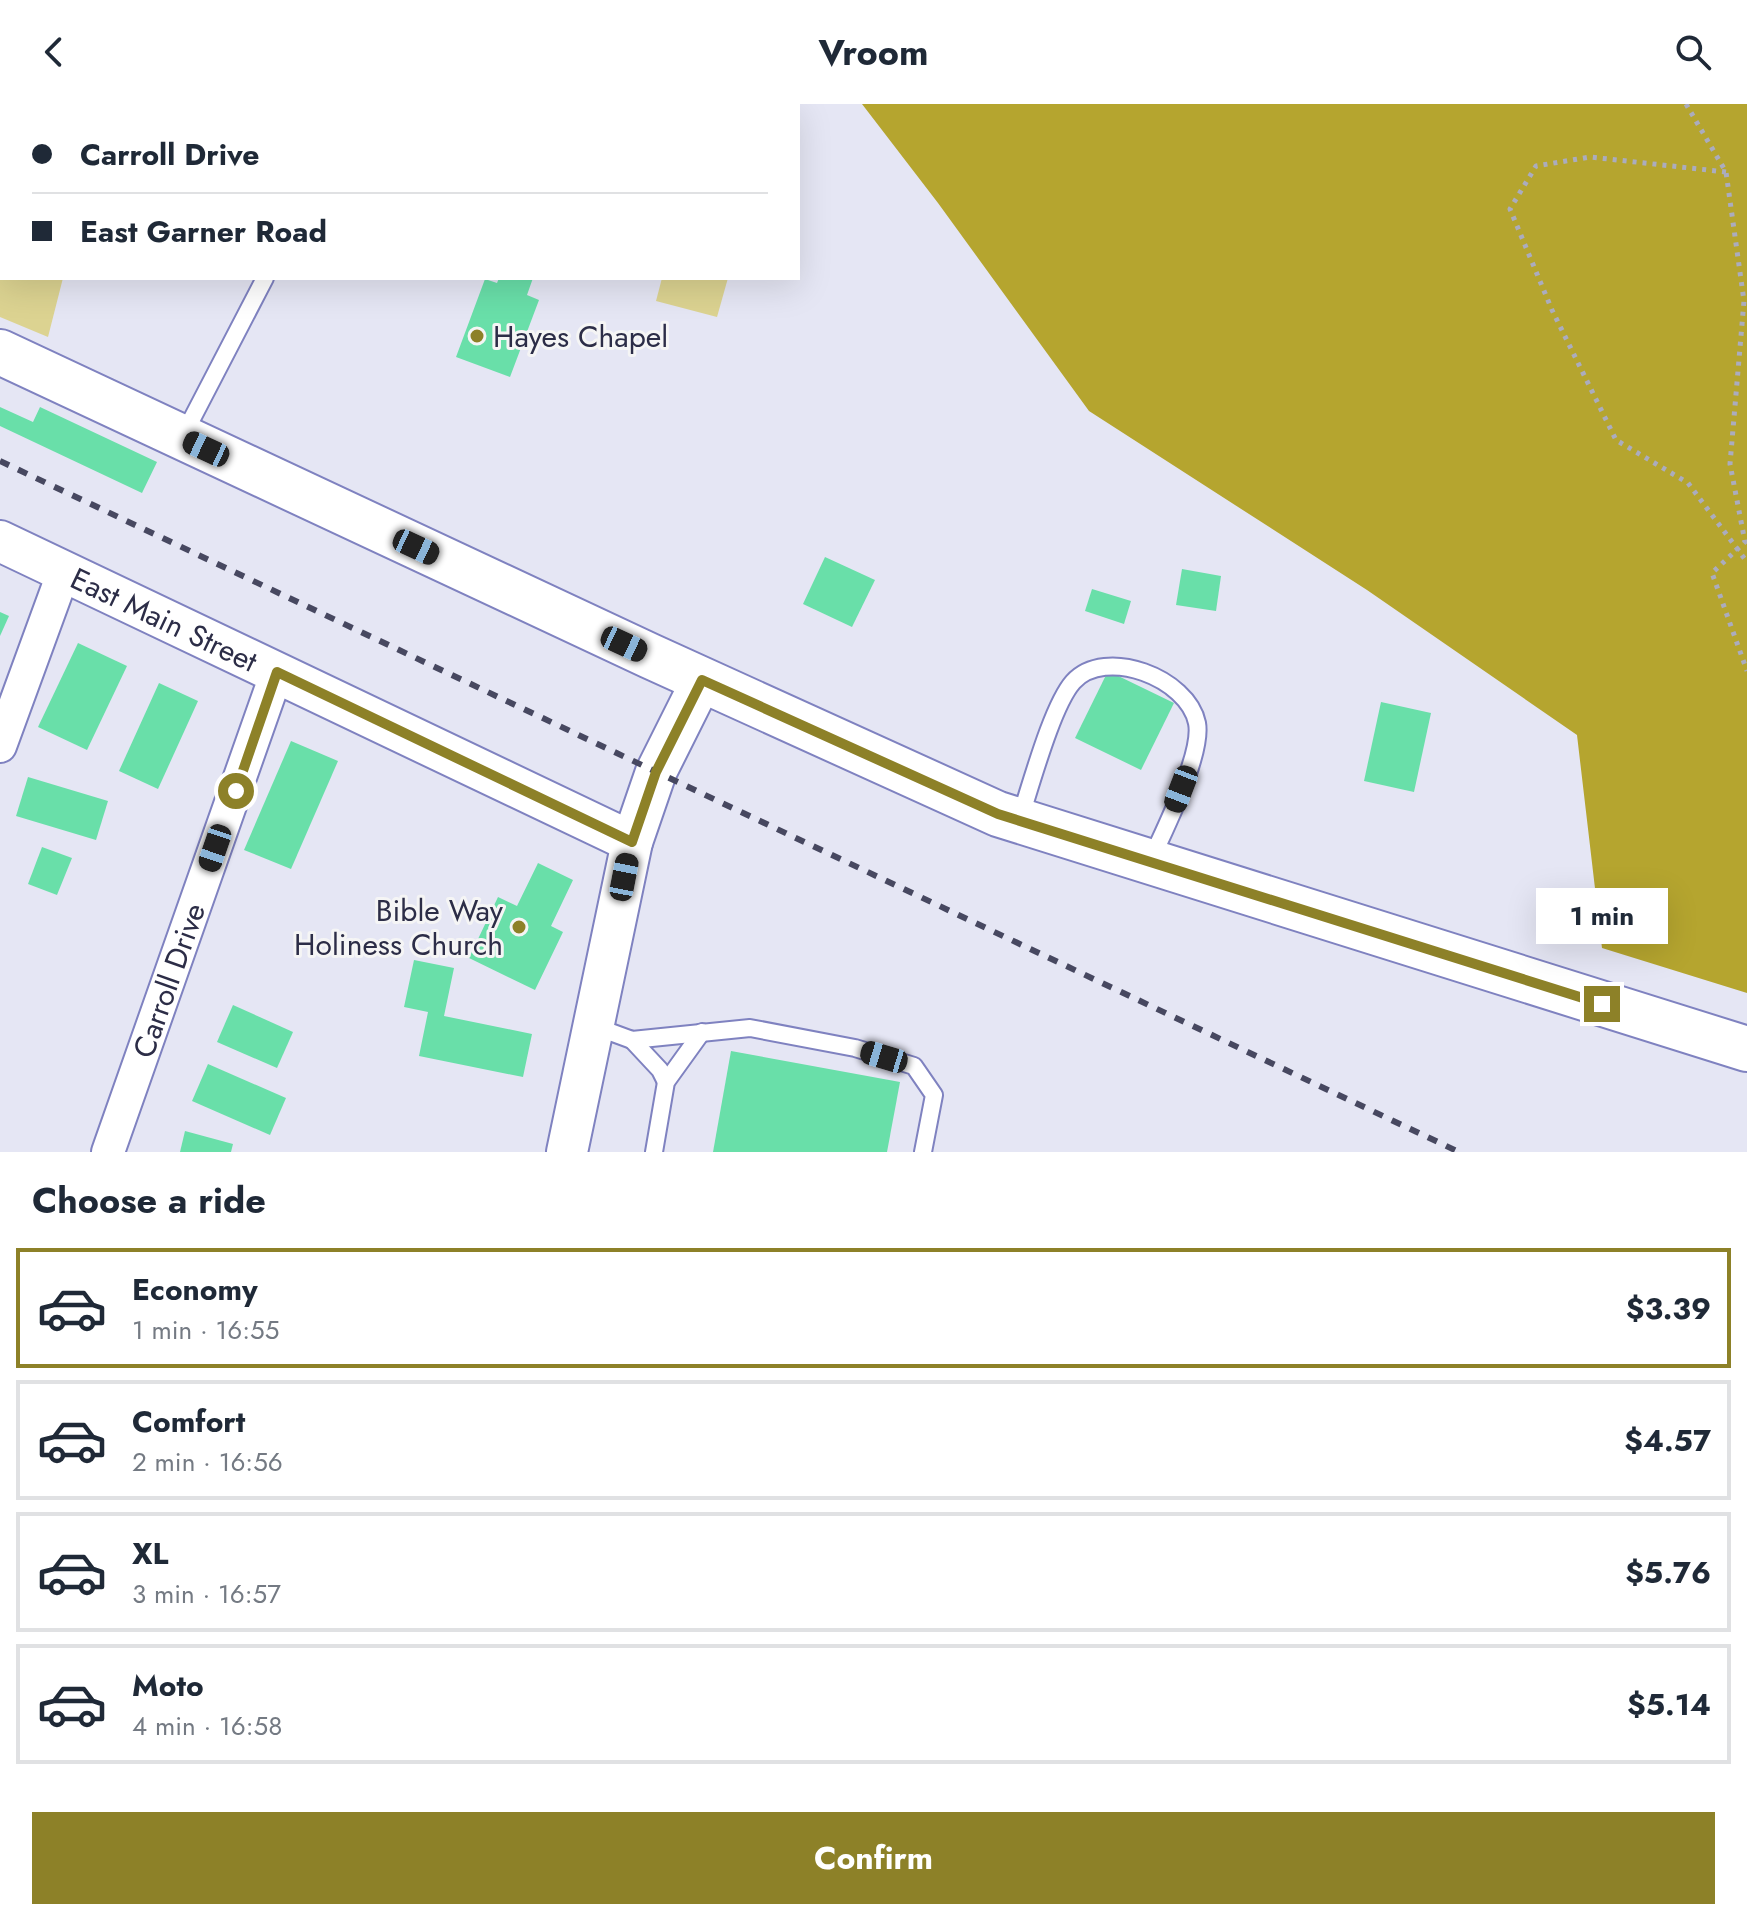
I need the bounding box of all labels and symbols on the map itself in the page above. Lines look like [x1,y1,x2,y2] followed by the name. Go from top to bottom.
[493,315,668,358] place label: Hayes Chapel
[468,327,486,345] marker: Hayes Chapel
[179,428,233,470] car
[389,526,443,568] car
[64,556,266,682] street label: East Main Street
[597,623,651,665] car
[1161,762,1201,816] car
[218,773,254,809] route start
[196,821,234,875] car
[608,851,640,903] car
[1536,888,1668,944] callout: 1 min
[294,889,504,966] place label: Bible Way Holiness Church
[121,897,215,1063] street label: Carroll Drive
[510,918,528,936] marker: Bible Way Holiness Church
[1584,986,1620,1022] route end
[858,1039,910,1075] car

